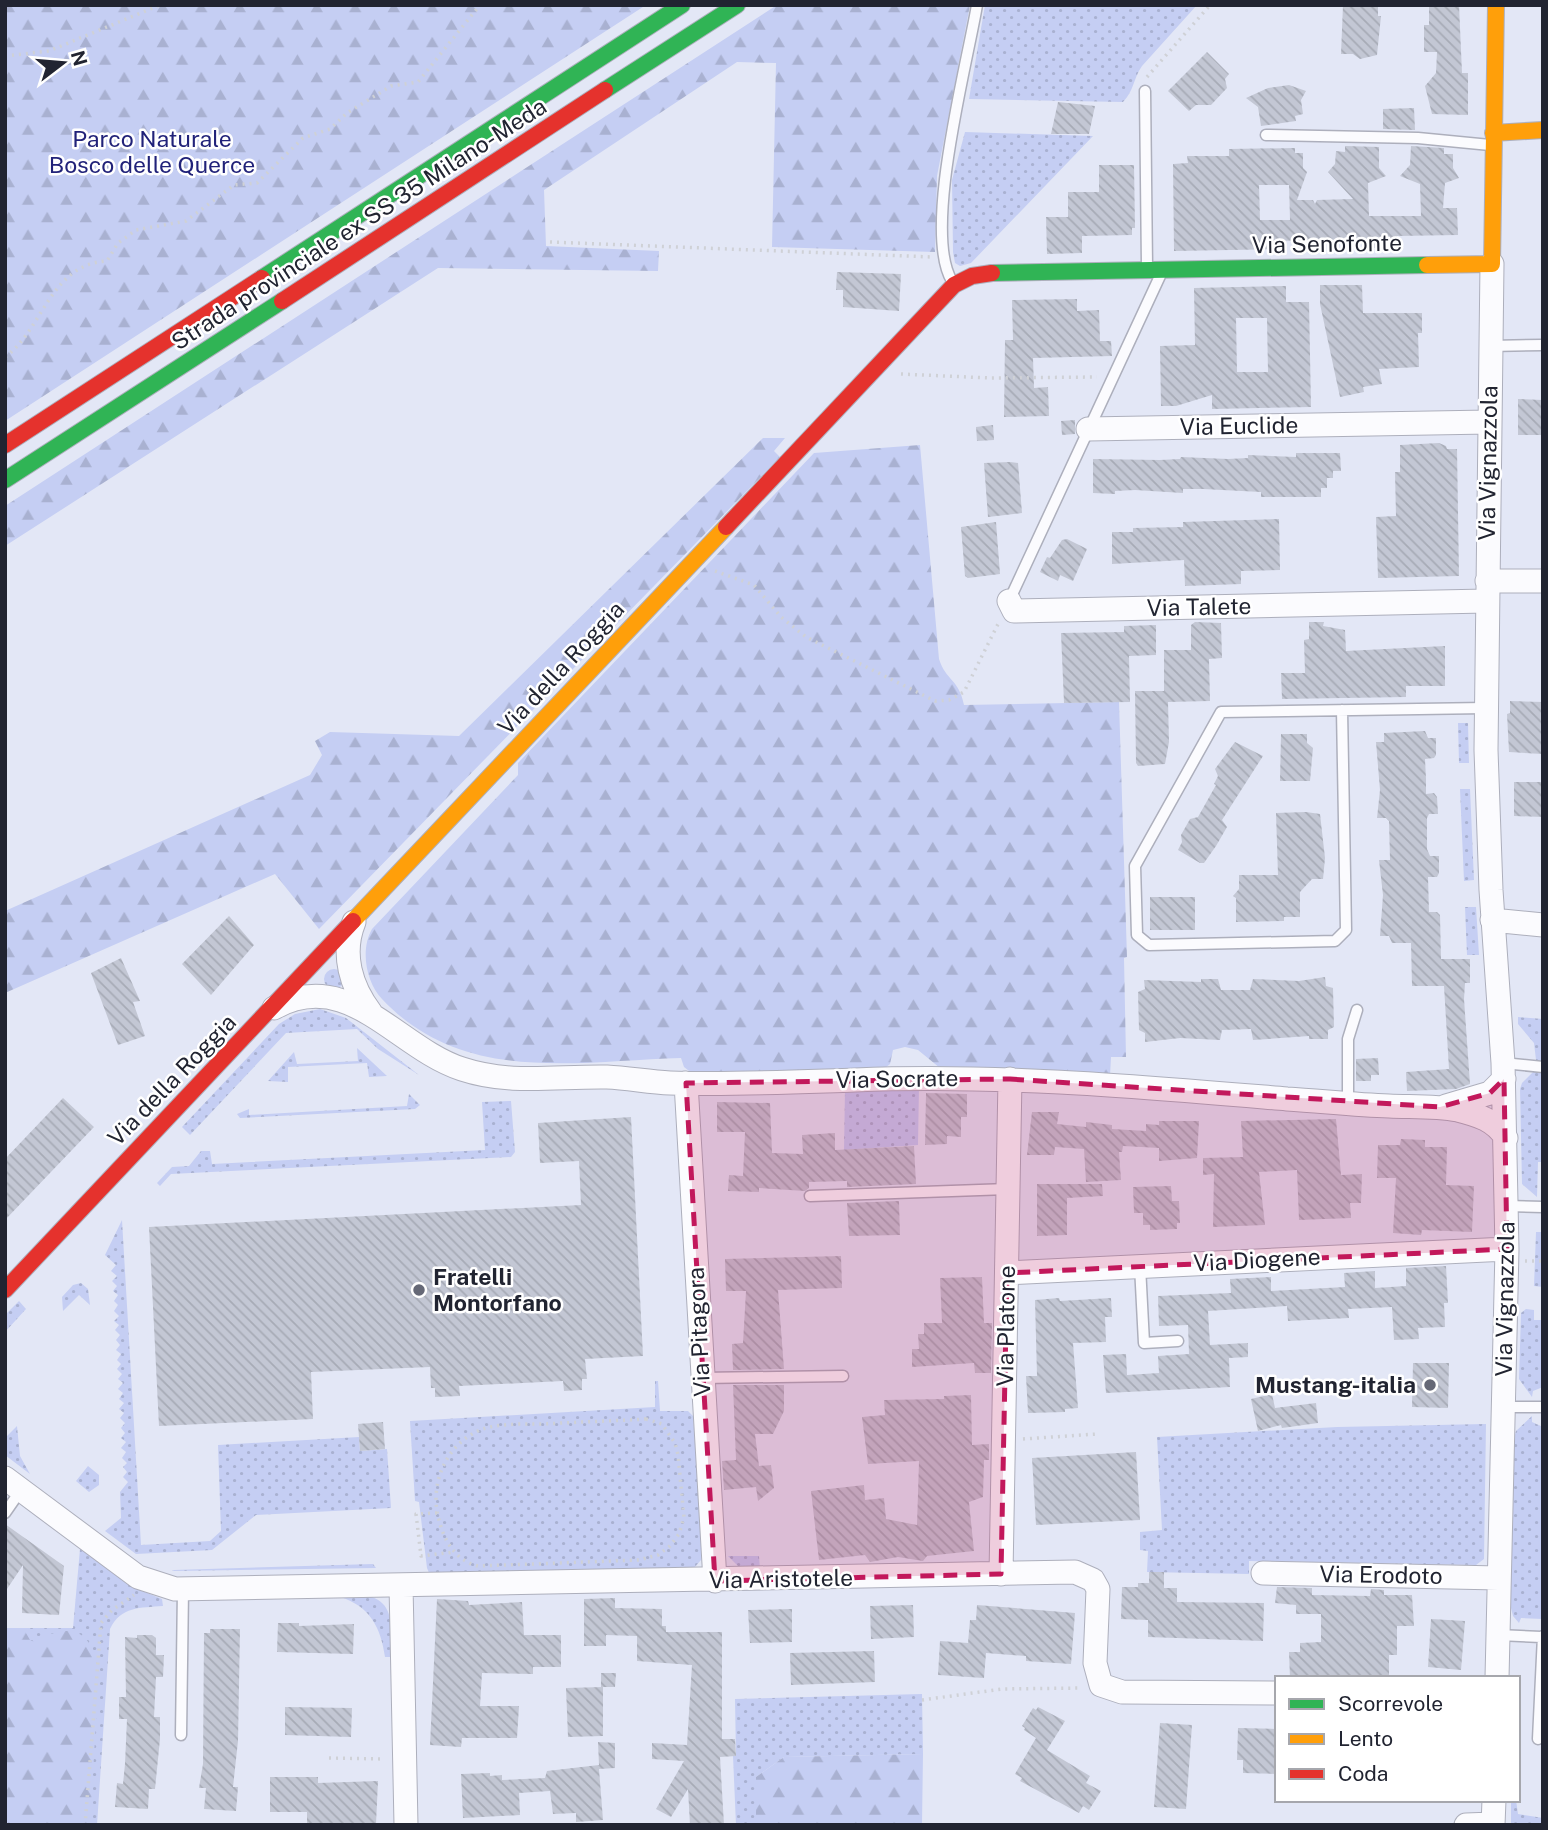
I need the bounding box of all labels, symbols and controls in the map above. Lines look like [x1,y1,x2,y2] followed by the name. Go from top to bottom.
[28,28,98,98] north arrow
[67,48,92,68] text: N
[166,92,551,355] street label: Strada provinciale ex SS 35 Milano-Meda
[49,125,255,178] park label: Parco Naturale Bosco delle Querce
[1252,229,1402,258] street label: Via Senofonte
[1473,385,1502,541] street label: Via Vignazzola
[1179,411,1299,440] street label: Via Euclide
[1146,592,1252,621] street label: Via Talete
[492,595,629,740] street label: Via della Roggia
[102,1008,241,1151] street label: Via della Roggia
[835,1064,959,1093] street label: Via Socrate
[1490,1221,1519,1377] street label: Via Vignazzola
[1193,1243,1321,1276] street label: Via Diogene
[433,1263,562,1316] place label: Fratelli Montorfano
[991,1265,1020,1387] street label: Via Platone
[682,1267,715,1397] street label: Via Pitagora
[411,1282,427,1298] marker: Fratelli Montorfano
[1255,1371,1416,1398] place label: Mustang-italia
[1422,1377,1438,1393] marker: Mustang-italia
[1319,1560,1443,1589] street label: Via Erodoto
[709,1564,853,1593] street label: Via Aristotele
[1275,1676,1520,1802] legend
[1338,1691,1443,1716] text: Scorrevole
[1338,1726,1393,1751] text: Lento
[1338,1761,1388,1786] text: Coda

